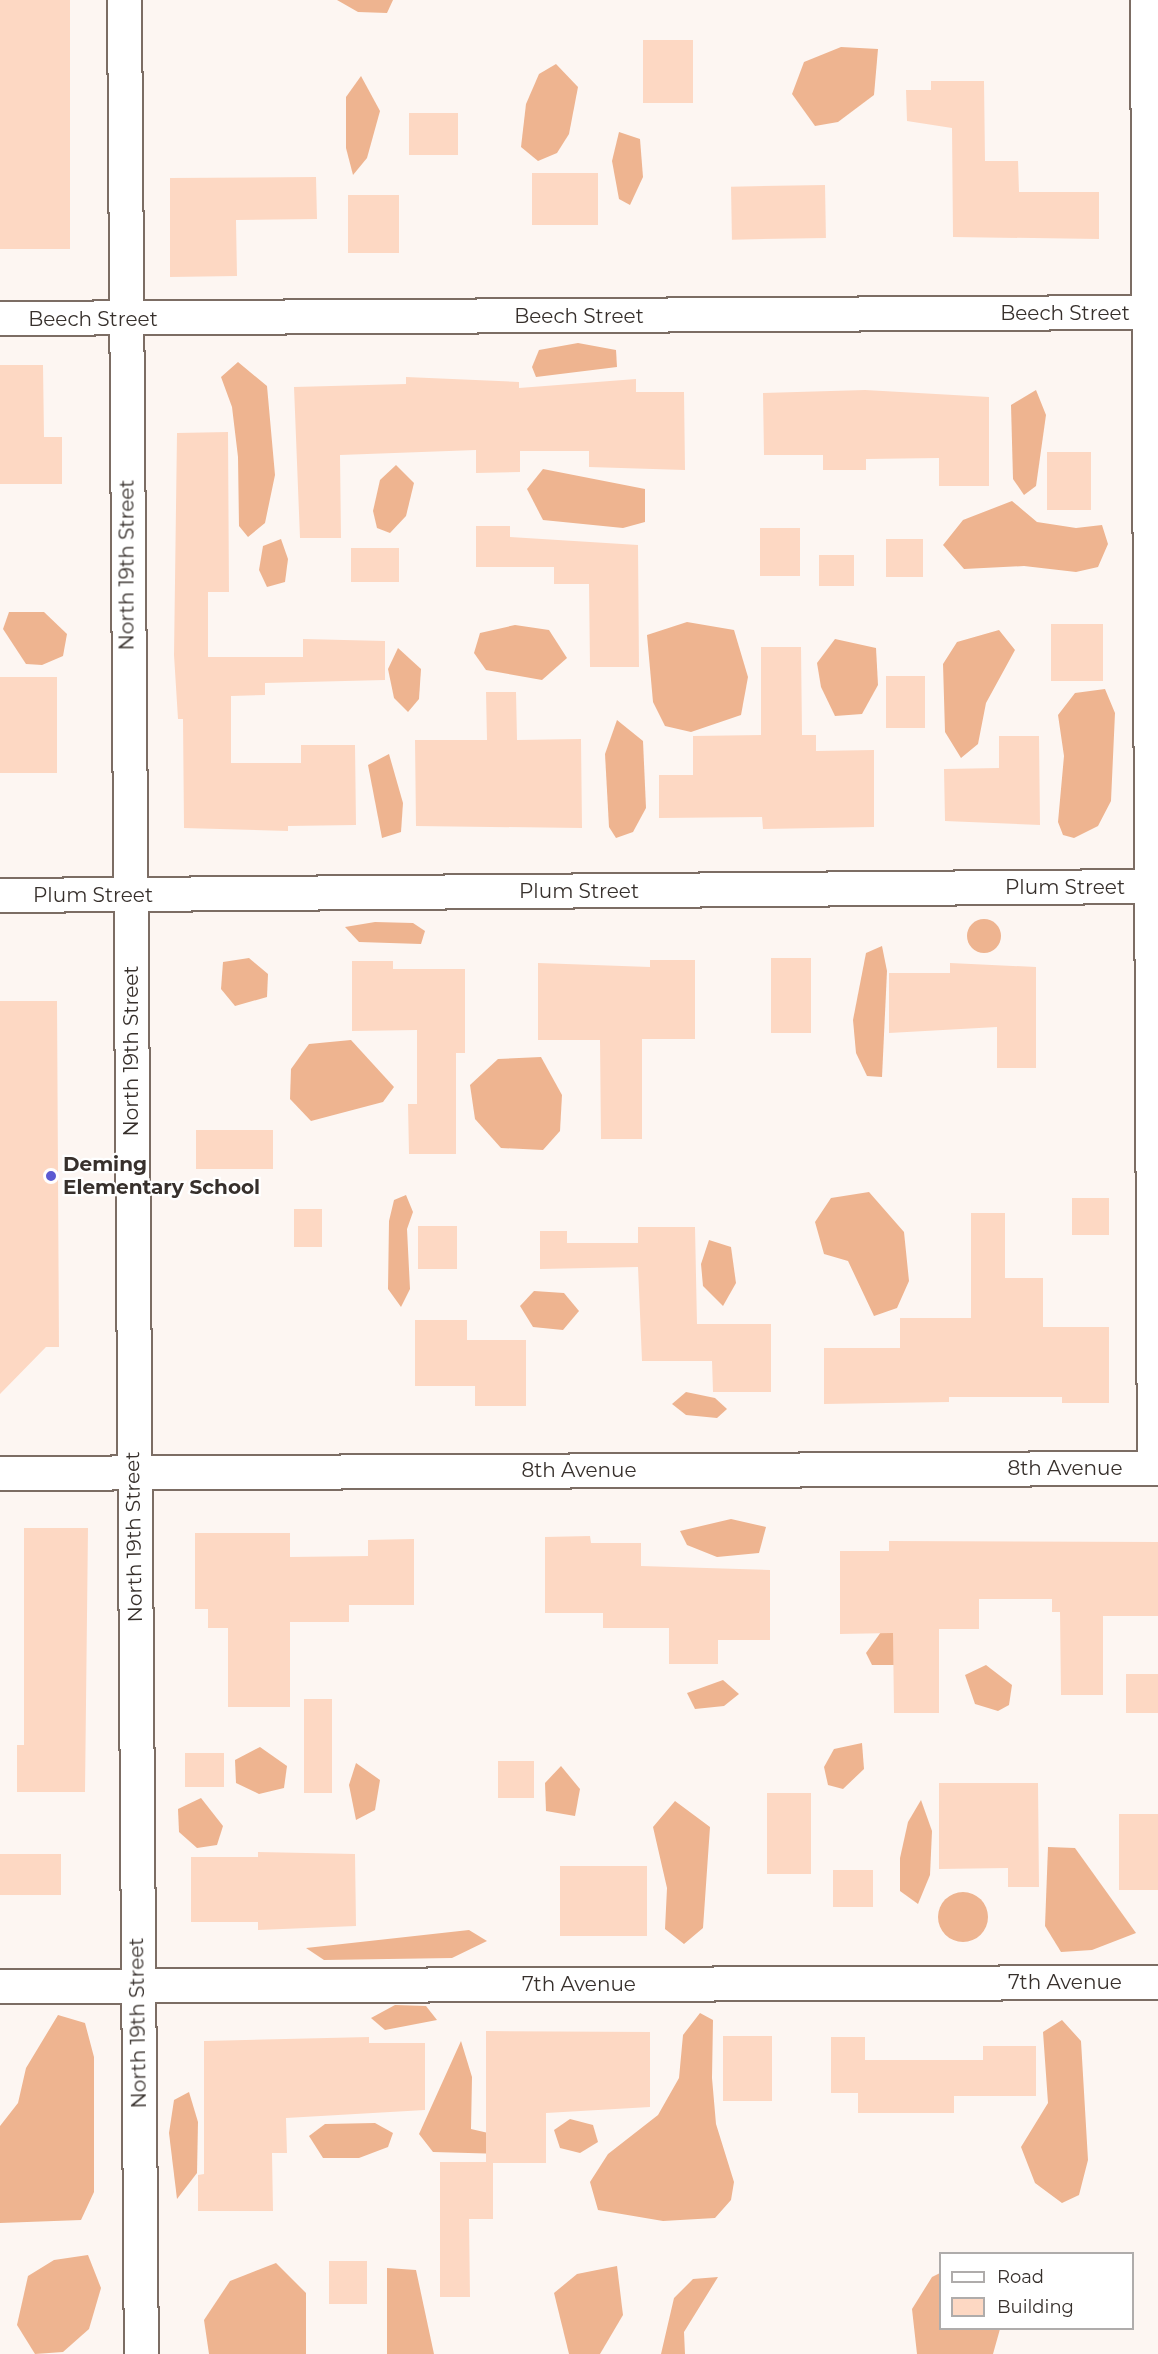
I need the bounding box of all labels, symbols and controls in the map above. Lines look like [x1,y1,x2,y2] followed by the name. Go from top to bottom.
[1000,301,1130,325] street label: Beech Street
[514,304,644,328] street label: Beech Street
[28,307,158,331] street label: Beech Street
[115,480,139,650] street label: North 19th Street
[1005,875,1125,899] street label: Plum Street
[519,879,639,903] street label: Plum Street
[33,883,153,907] street label: Plum Street
[119,966,143,1136] street label: North 19th Street
[63,1152,260,1199] place label: Deming Elementary School
[44,1169,58,1183] marker: Deming Elementary School
[121,1451,147,1623] street label: North 19th Street
[1007,1456,1123,1480] street label: 8th Avenue
[521,1458,637,1482] street label: 8th Avenue
[125,1937,151,2109] street label: North 19th Street
[1008,1970,1122,1994] street label: 7th Avenue
[522,1972,636,1996] street label: 7th Avenue
[939,2252,1134,2330] legend
[997,2266,1044,2288] text: Road
[997,2296,1074,2318] text: Building

